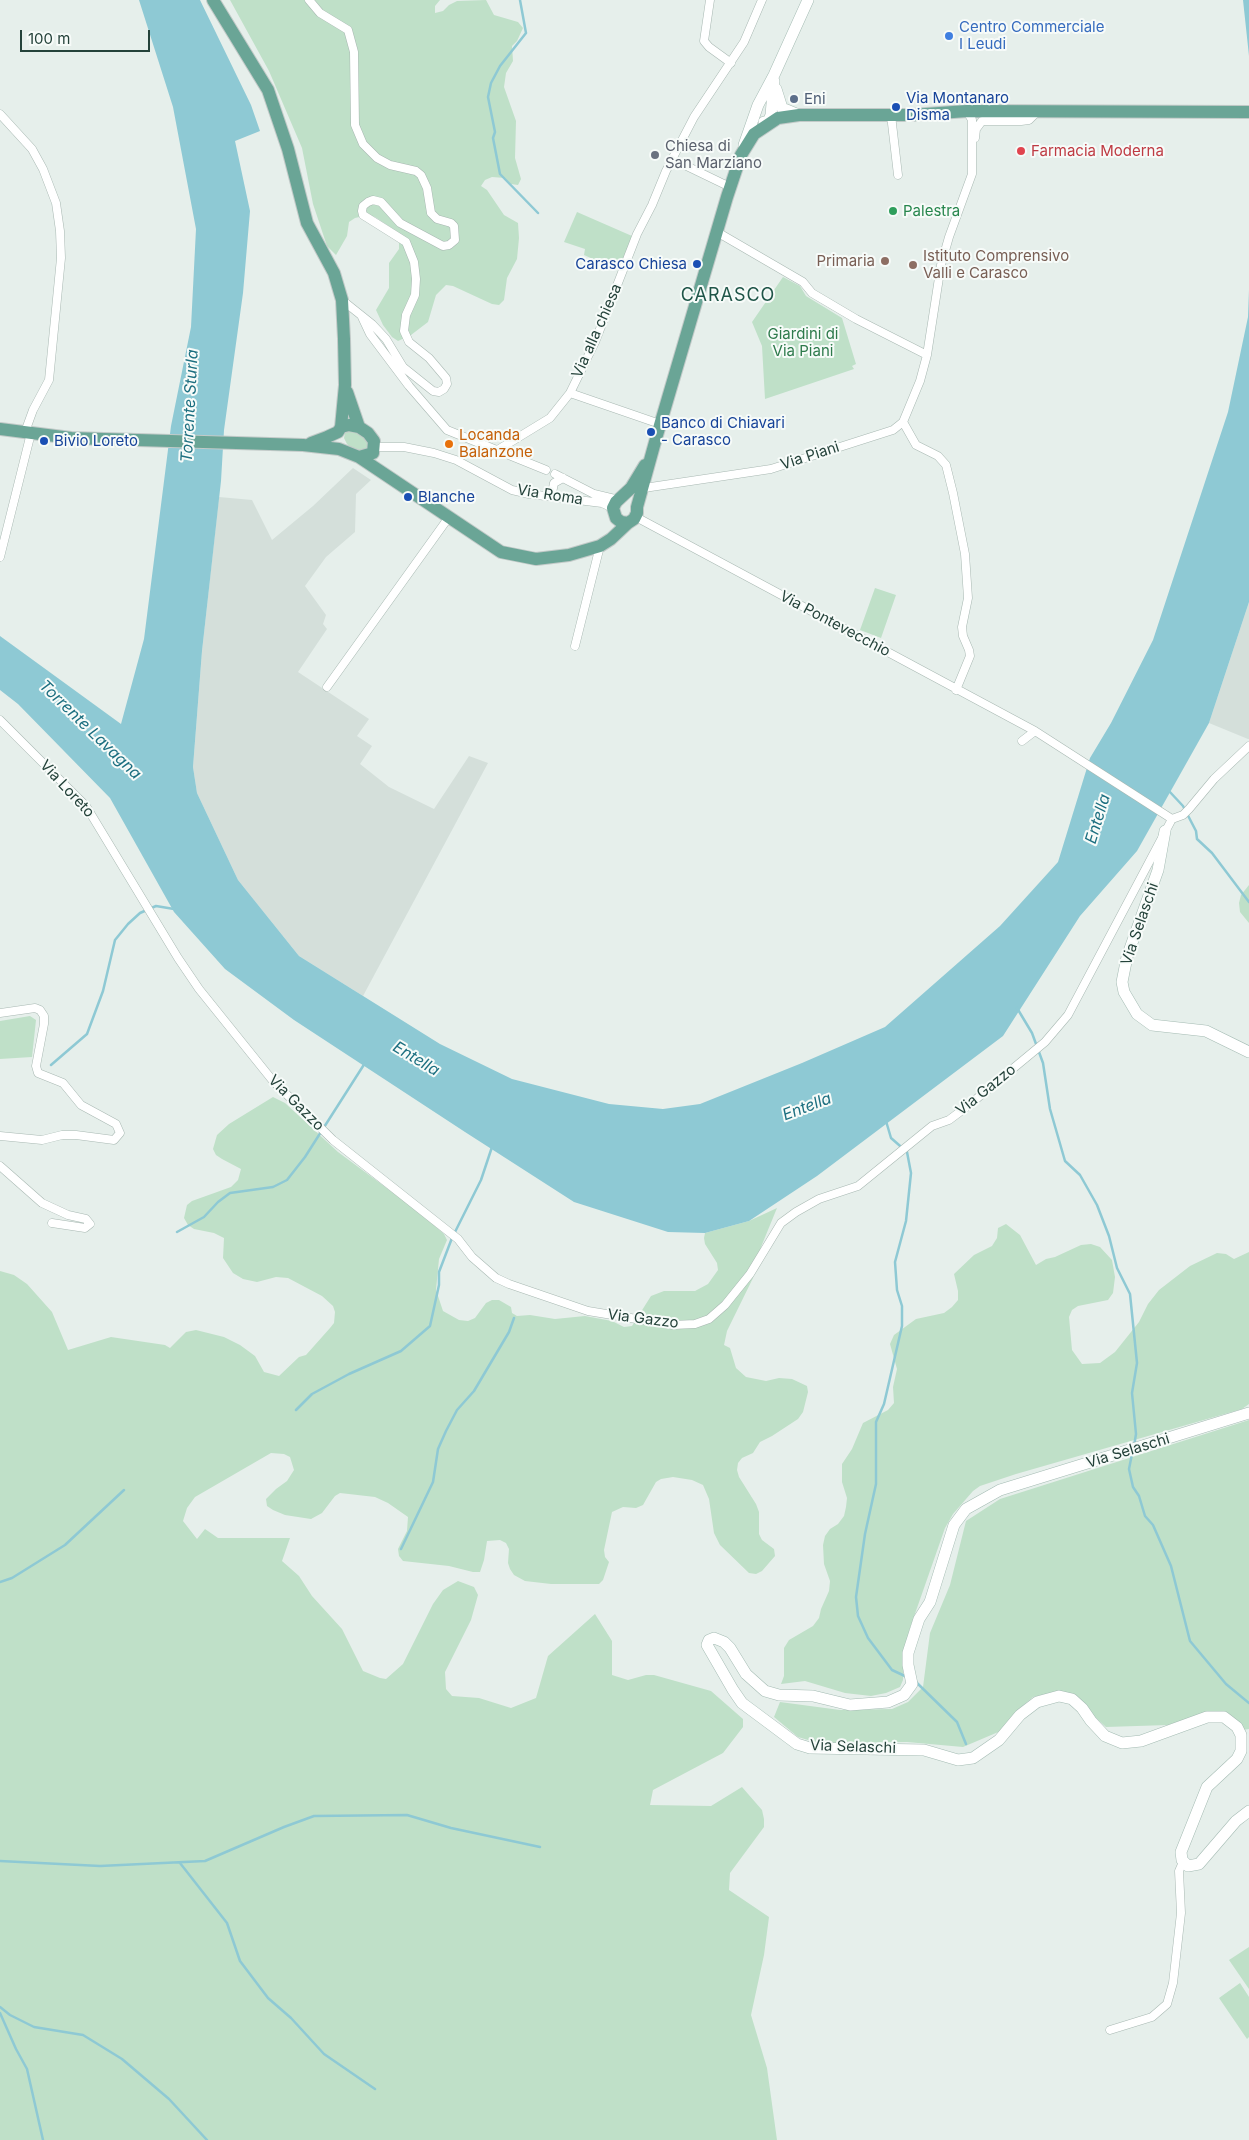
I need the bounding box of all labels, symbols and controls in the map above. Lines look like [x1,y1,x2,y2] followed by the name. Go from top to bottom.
[959,18,1104,53] place label: Centro Commerciale I Leudi
[22,20,152,52] scale bar
[28,29,70,48] text: 100 m
[943,30,955,42] marker: Centro Commerciale I Leudi
[906,89,1009,124] place label: Via Montanaro Disma
[804,90,826,108] place label: Eni
[788,93,800,105] marker: Eni
[890,101,902,113] marker: Via Montanaro Disma
[665,137,762,172] place label: Chiesa di San Marziano
[1031,142,1164,160] place label: Farmacia Moderna
[1015,145,1027,157] marker: Farmacia Moderna
[649,149,661,161] marker: Chiesa di San Marziano
[903,202,960,220] place label: Palestra
[887,205,899,217] marker: Palestra
[923,247,1069,282] place label: Istituto Comprensivo Valli e Carasco
[816,252,875,270] place label: Primaria
[575,255,687,273] place label: Carasco Chiesa
[879,255,891,267] marker: Primaria
[691,258,703,270] marker: Carasco Chiesa
[907,259,919,271] marker: Istituto Comprensivo Valli e Carasco
[568,281,626,381] street label: Via alla chiesa
[680,285,776,307] district label: CARASCO
[768,325,838,360] park label: Giardini di Via Piani
[177,349,203,463] water label: Torrente Sturla
[661,414,785,449] place label: Banco di Chiavari - Carasco
[459,426,533,461] place label: Locanda Balanzone
[645,426,657,438] marker: Banco di Chiavari - Carasco
[54,432,138,450] place label: Bivio Loreto
[38,435,50,447] marker: Bivio Loreto
[443,438,455,450] marker: Locanda Balanzone
[778,438,842,474] street label: Via Piani
[516,481,584,509] street label: Via Roma
[418,488,475,506] place label: Blanche
[402,491,414,503] marker: Blanche
[777,587,893,661] street label: Via Pontevecchio
[35,676,145,784] water label: Torrente Lavagna
[36,757,98,821] street label: Via Loreto
[1081,792,1115,846] water label: Entella
[1117,880,1163,968] street label: Via Selaschi
[389,1038,443,1080] water label: Entella
[953,1060,1019,1120] street label: Via Gazzo
[264,1071,328,1135] street label: Via Gazzo
[780,1089,834,1125] water label: Entella
[606,1306,680,1332] street label: Via Gazzo
[1084,1430,1172,1472] street label: Via Selaschi
[810,1737,896,1757] street label: Via Selaschi

